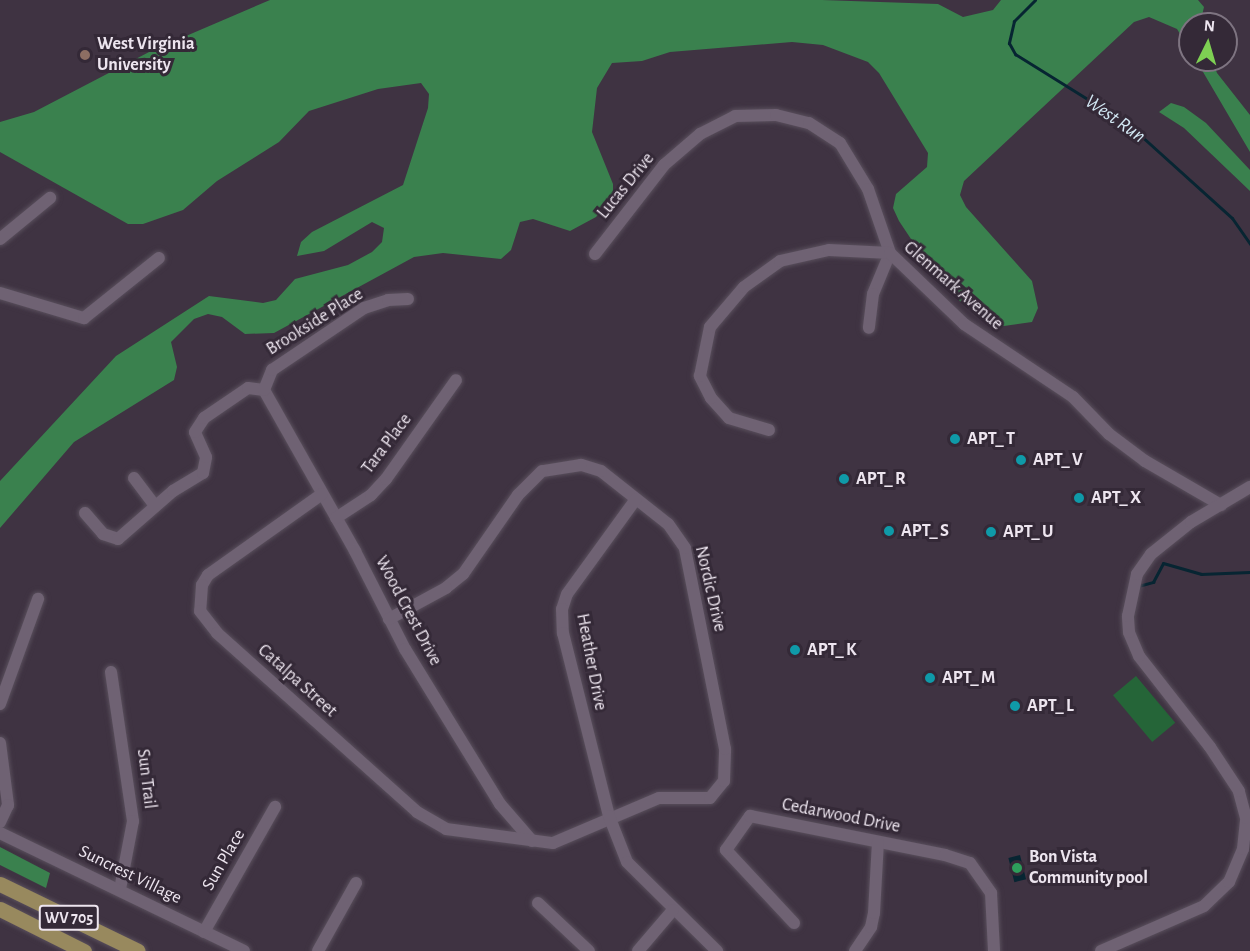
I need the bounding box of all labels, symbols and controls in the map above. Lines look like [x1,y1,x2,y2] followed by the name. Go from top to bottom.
[1178,12,1238,72] north arrow
[1203,18,1216,35] text: N
[97,34,195,76] place label: West Virginia University
[78,48,92,62] marker: West Virginia University
[1080,90,1150,148] water label: West Run
[593,149,659,223] street label: Lucas Drive
[899,237,1007,335] street label: Glenmark Avenue
[263,284,367,360] street label: Brookside Place
[357,410,417,478] street label: Tara Place
[967,428,1015,450] place label: APT_ T
[948,432,962,446] marker: APT_ T
[1033,449,1083,471] place label: APT_ V
[1014,453,1028,467] marker: APT_ V
[856,468,906,490] place label: APT_ R
[837,472,851,486] marker: APT_ R
[1091,487,1141,509] place label: APT_ X
[1072,491,1086,505] marker: APT_ X
[901,520,949,542] place label: APT_ S
[1003,521,1054,543] place label: APT_ U
[882,524,896,538] marker: APT_ S
[984,525,998,539] marker: APT_ U
[690,544,730,634] street label: Nordic Drive
[370,552,446,670] street label: Wood Crest Drive
[571,612,611,712] street label: Heather Drive
[807,639,857,661] place label: APT_ K
[253,640,341,722] street label: Catalpa Street
[788,643,802,657] marker: APT_ K
[942,667,995,689] place label: APT_ M
[923,671,937,685] marker: APT_ M
[1027,695,1074,717] place label: APT_ L
[1008,699,1022,713] marker: APT_ L
[132,748,160,810] street label: Sun Trail
[780,794,902,838] street label: Cedarwood Drive
[198,826,250,894] street label: Sun Place
[75,841,185,909] street label: Suncrest Village
[1029,847,1148,890] place label: Bon Vista Community pool
[1010,861,1024,875] marker: Bon Vista Community pool
[38,905,100,931] road number: WV 705

